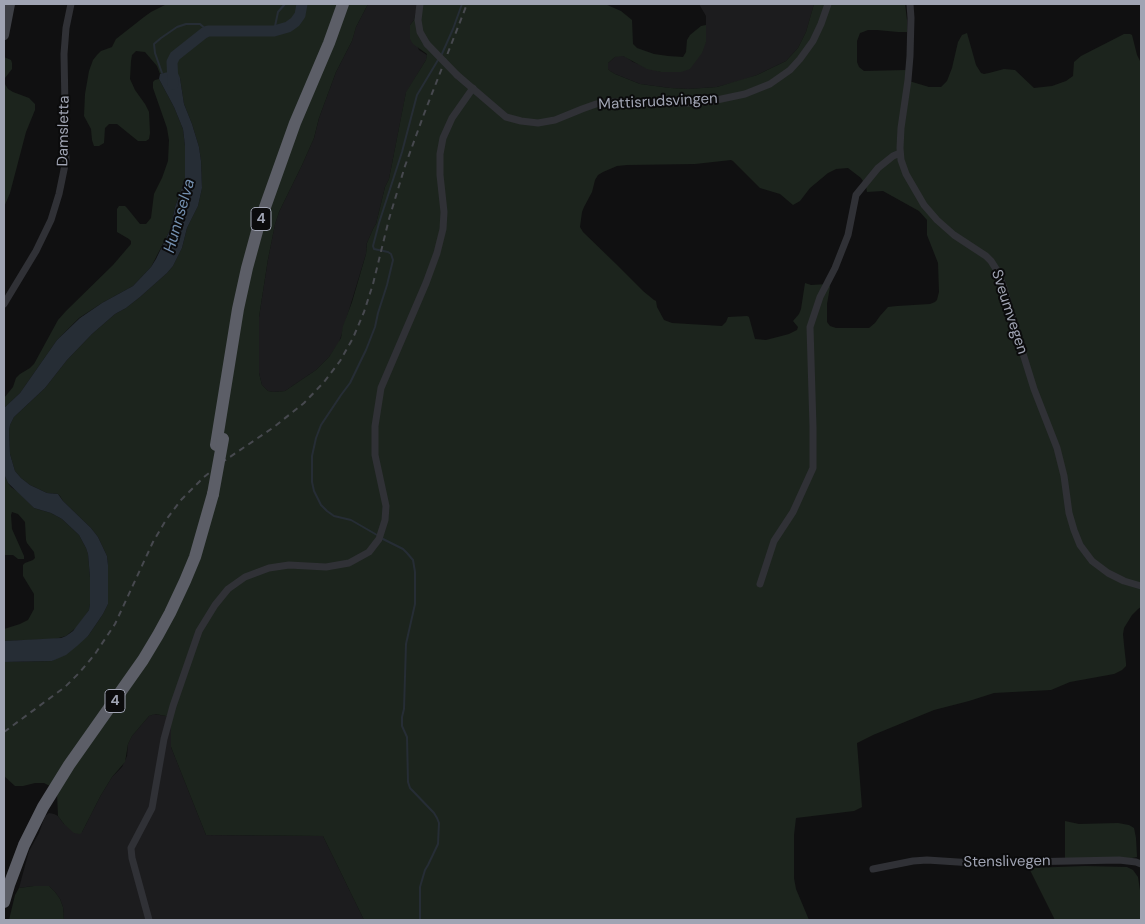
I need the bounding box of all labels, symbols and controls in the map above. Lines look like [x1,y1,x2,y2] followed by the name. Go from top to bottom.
[598,90,718,114] street label: Mattisrudsvingen
[54,95,74,167] street label: Damsletta
[160,177,200,255] water label: Hunnselva
[251,208,271,230] road number: 4
[987,267,1031,357] street label: Sveumvegen
[105,689,125,712] road number: 4
[963,852,1051,872] street label: Stenslivegen

